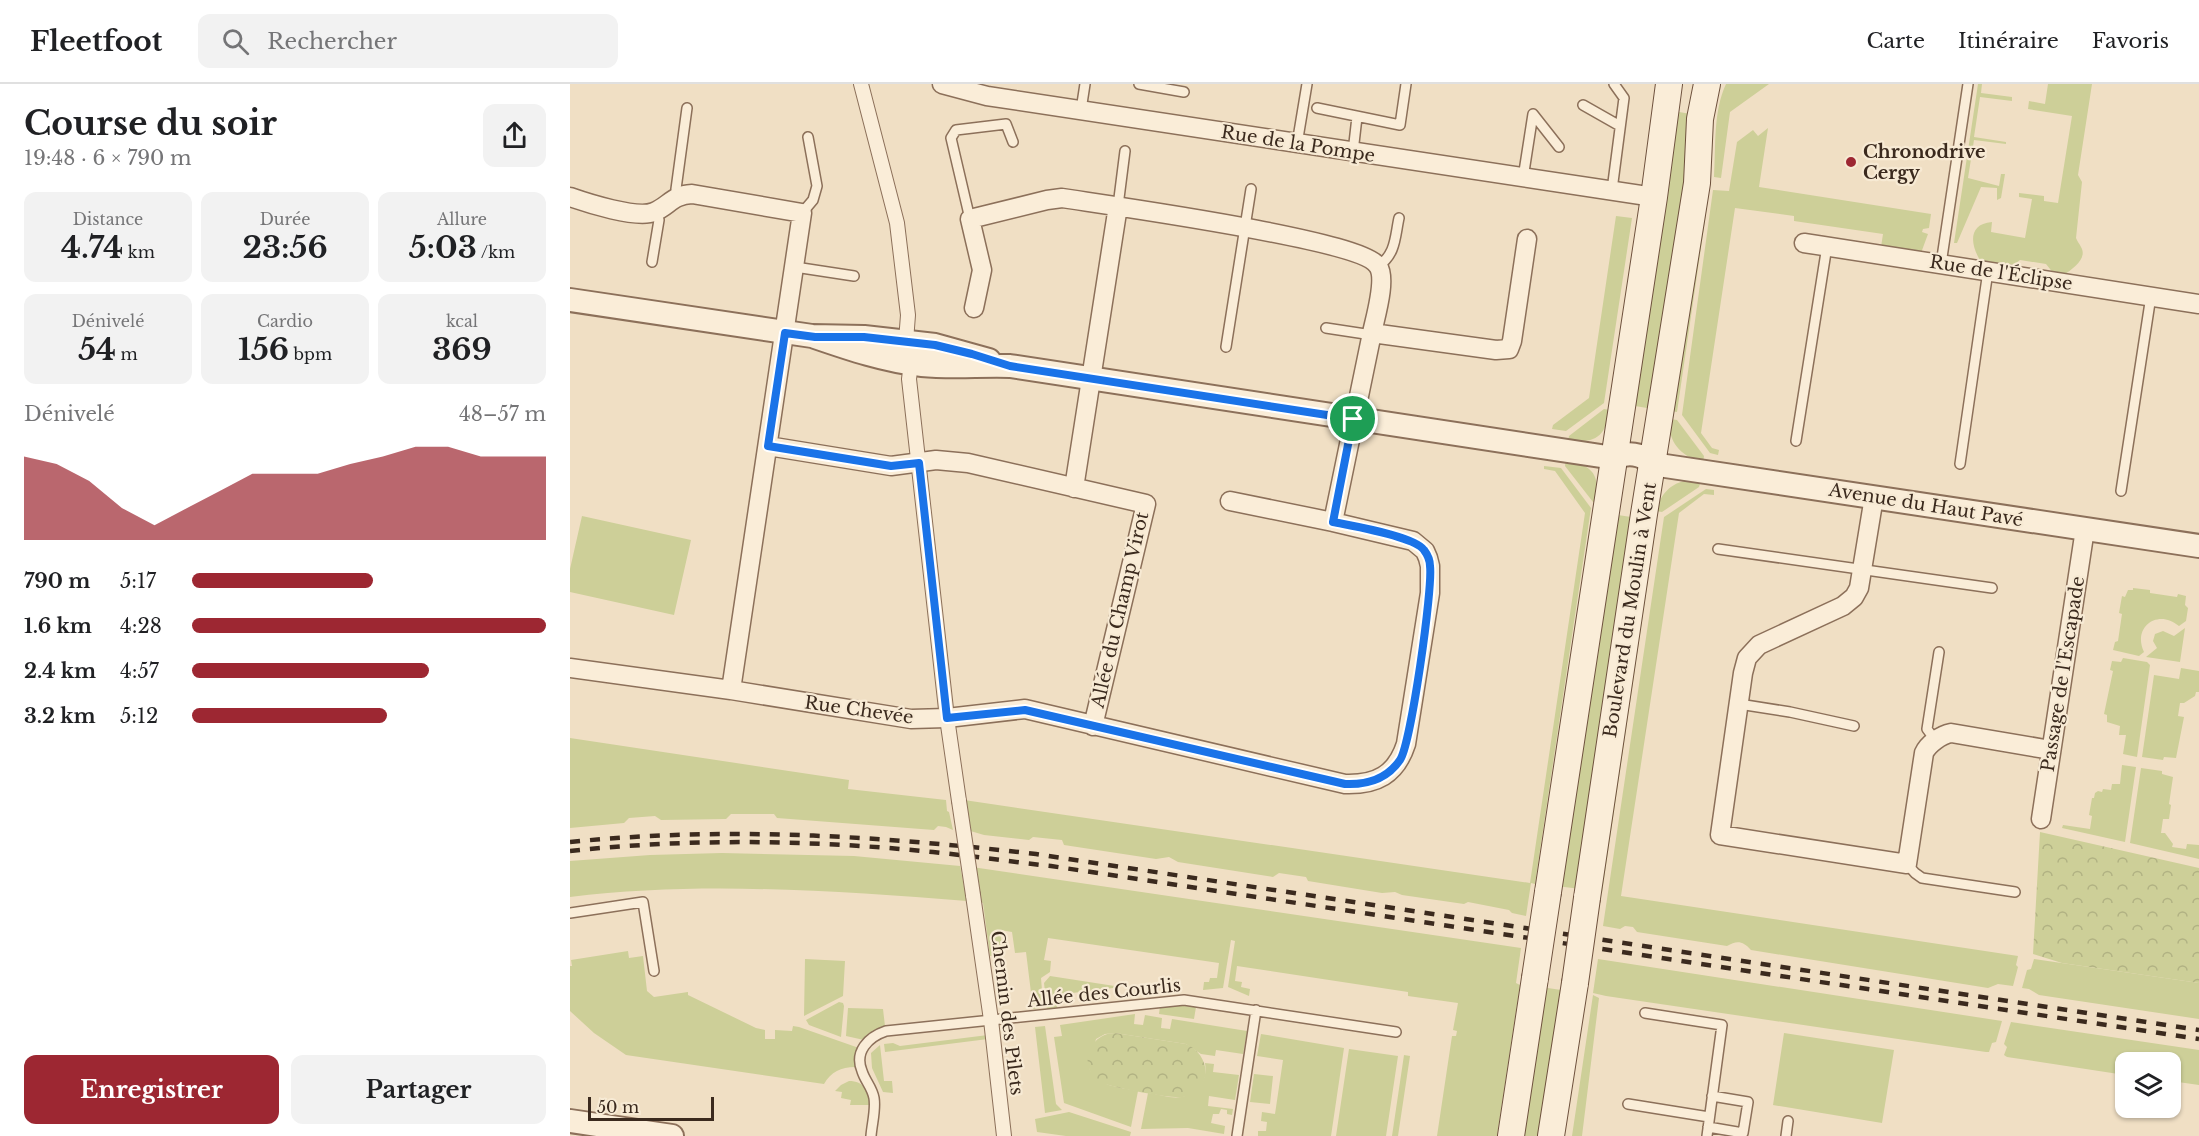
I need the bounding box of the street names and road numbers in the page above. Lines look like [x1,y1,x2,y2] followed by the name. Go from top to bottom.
[1219,121,1377,167] street label: Rue de la Pompe
[1928,250,2074,295] street label: Rue de l'Éclipse
[1826,479,2025,531] street label: Avenue du Haut Pavé
[1599,481,1661,739] street label: Boulevard du Moulin à Vent
[1086,510,1153,711] street label: Allée du Champ Virot
[2037,575,2089,773] street label: Passage de l'Escapade
[803,691,915,729] street label: Rue Chevée
[986,929,1028,1097] street label: Chemin des Pilets
[1025,974,1182,1012] street label: Allée des Courlis

